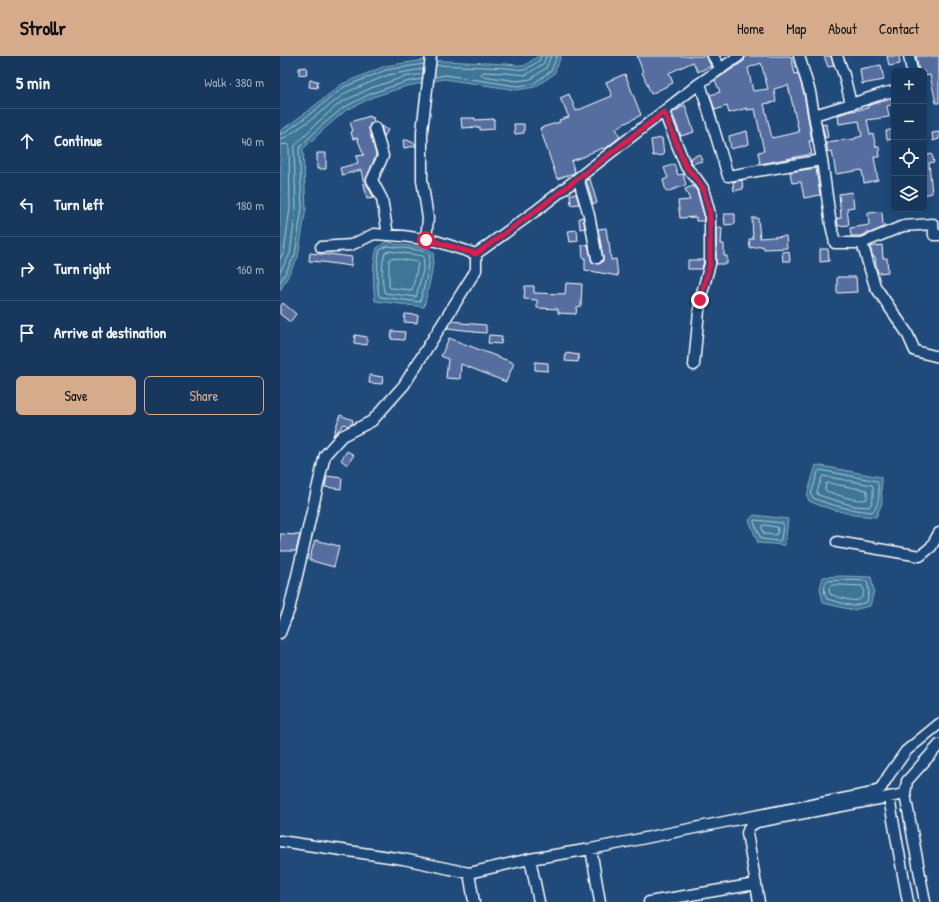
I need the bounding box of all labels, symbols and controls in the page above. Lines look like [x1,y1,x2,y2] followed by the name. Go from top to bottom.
[20,15,66,41] text: Strollr
[737,19,764,38] text: Home
[786,19,806,38] text: Map
[828,19,857,38] text: About
[879,19,919,38] text: Contact
[891,68,927,212] map controls
[891,68,927,104] button: +
[16,71,50,94] text: 5 min
[204,73,264,91] text: Walk · 380 m
[891,104,927,140] button: −
[16,130,38,152] icon: ahead
[54,130,102,151] text: Continue
[241,132,264,150] text: 40 m
[891,140,927,176] button: locate
[891,176,927,212] button: layers
[16,194,38,216] icon: left
[54,194,104,215] text: Turn left
[236,196,264,214] text: 180 m
[417,231,435,249] route start
[16,258,38,280] icon: right
[54,258,110,279] text: Turn right
[236,260,264,278] text: 160 m
[691,291,709,309] route end
[16,322,38,344] icon: arrive
[54,322,166,343] text: Arrive at destination
[16,376,136,415] button: Save
[144,376,264,415] button: Share

